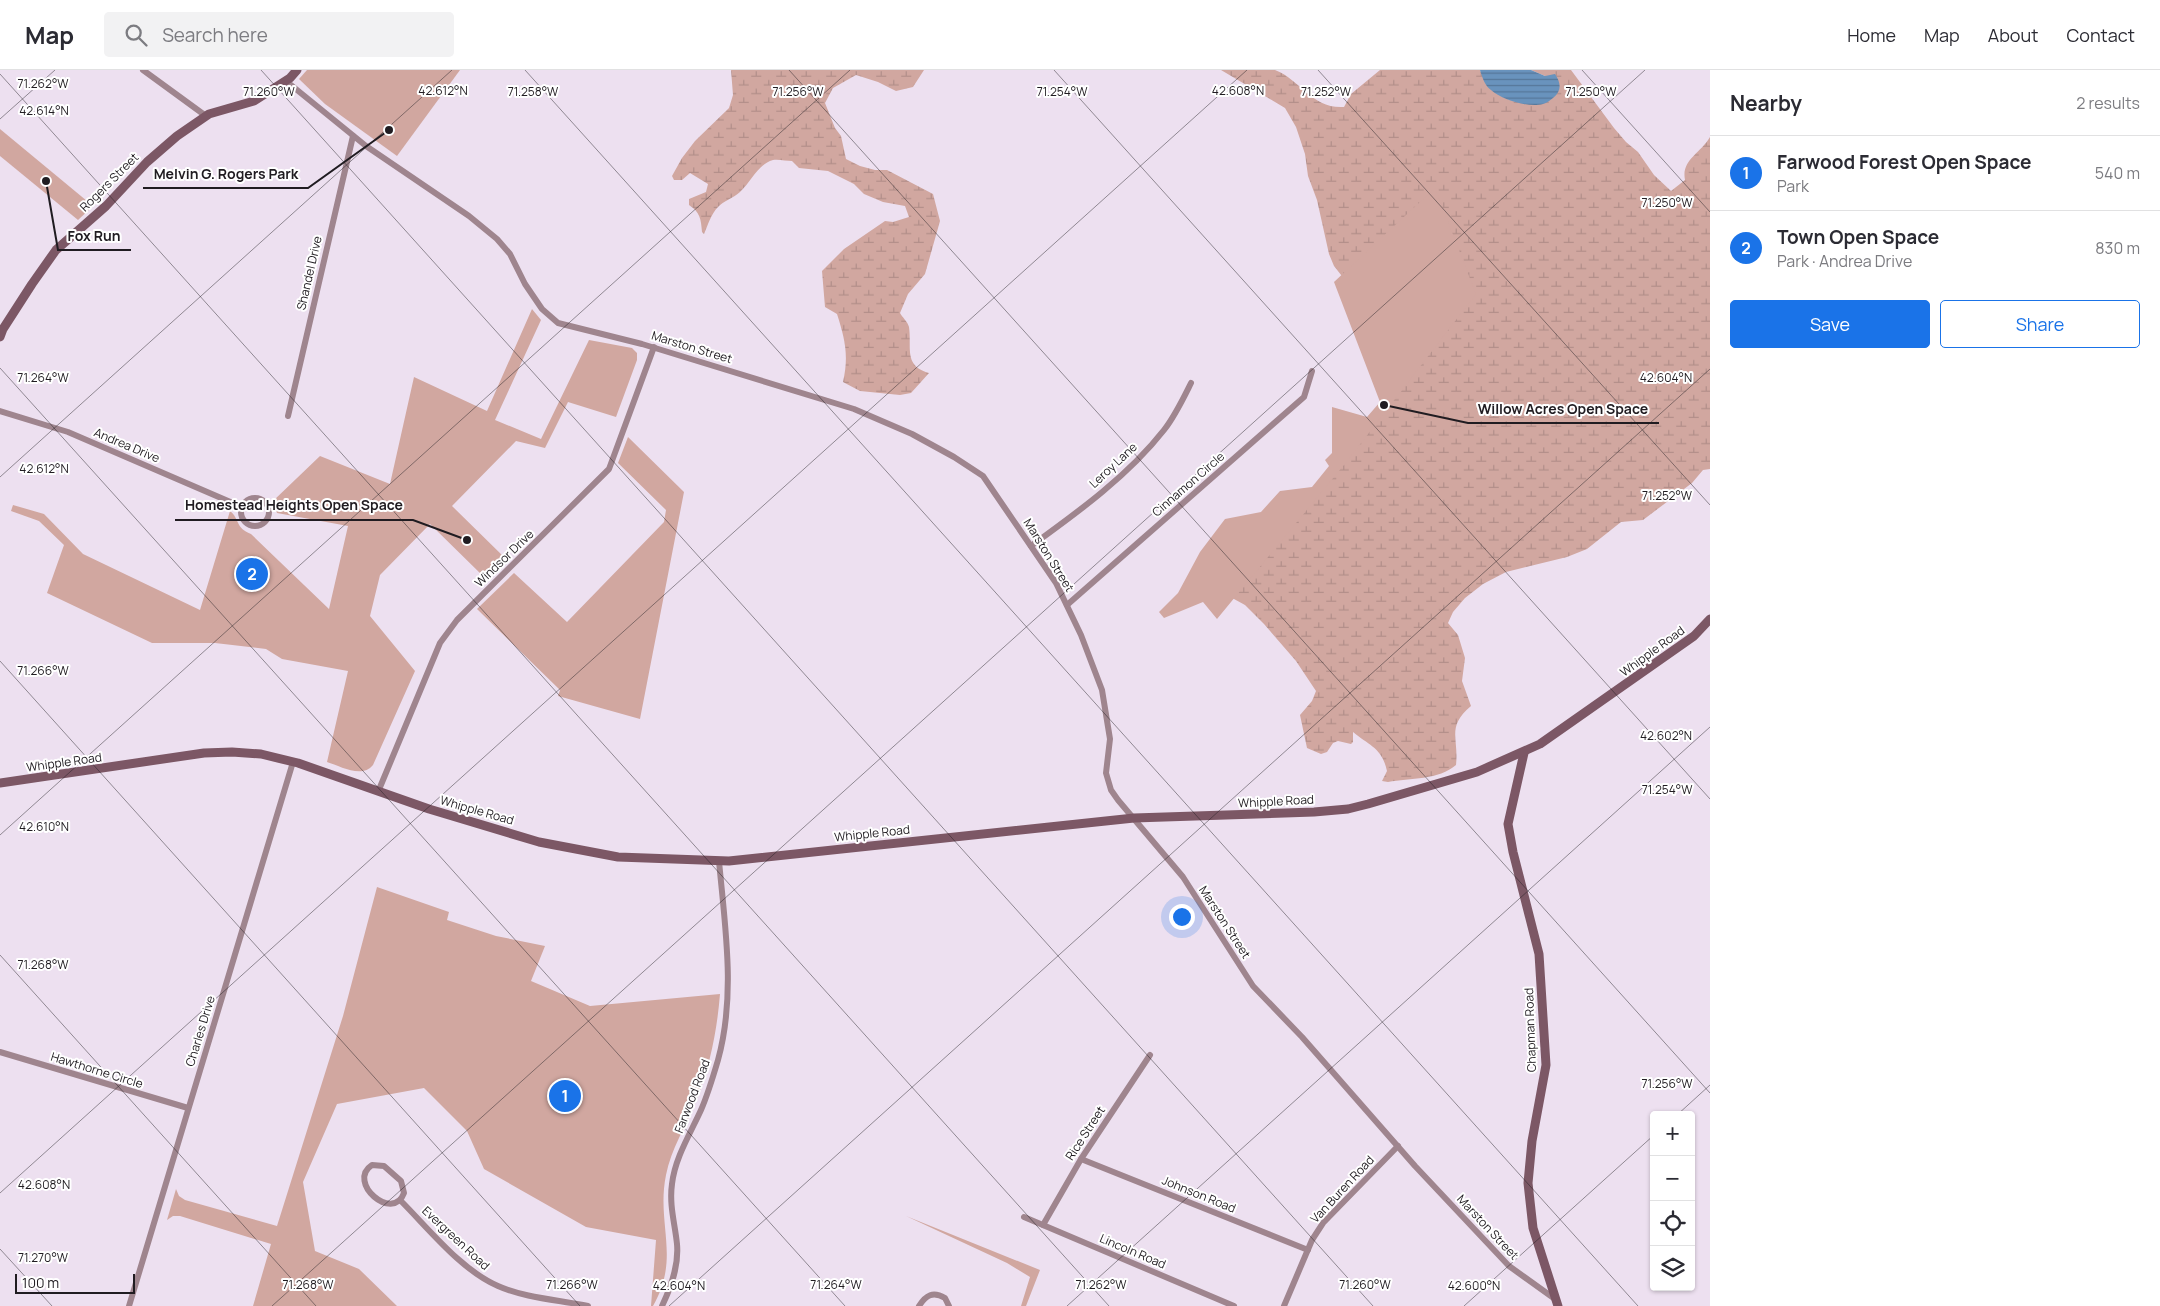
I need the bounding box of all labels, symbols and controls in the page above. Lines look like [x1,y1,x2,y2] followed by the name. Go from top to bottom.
[104,12,454,57] search box
[25,18,74,51] text: Map
[122,21,150,49] icon: search
[162,22,268,48] text: Search here
[1847,23,1896,47] text: Home
[1924,23,1960,47] text: Map
[1988,23,2038,47] text: About
[2066,23,2135,47] text: Contact
[17,75,69,92] text: 71.262°W
[418,82,468,99] text: 42.612°N
[1212,82,1264,99] text: 42.608°N
[243,83,296,100] text: 71.260°W
[508,83,559,100] text: 71.258°W
[772,83,824,100] text: 71.256°W
[1037,83,1088,100] text: 71.254°W
[1301,83,1352,100] text: 71.252°W
[1566,83,1617,100] text: 71.250°W
[1730,89,1802,117] text: Nearby
[2076,92,2140,114] text: 2 results
[19,102,69,119] text: 42.614°N
[76,149,142,215] street label: Rogers Street
[1777,149,2032,175] text: Farwood Forest Open Space
[143,159,308,188] callout: Melvin G. Rogers Park
[1742,162,1750,184] text: 1
[2095,162,2140,184] text: 540 m
[154,164,299,183] text: Melvin G. Rogers Park
[1777,175,1809,197] text: Park
[1642,194,1693,211] text: 71.250°W
[58,221,131,250] callout: Fox Run
[1777,224,1939,250] text: Town Open Space
[68,226,120,245] text: Fox Run
[292,234,326,312] street label: Shandel Drive
[1741,237,1751,259] text: 2
[2095,237,2140,259] text: 830 m
[1777,250,1912,272] text: Park · Andrea Drive
[1730,300,1930,348] button: Save
[1940,300,2140,348] button: Share
[650,327,735,367] street label: Marston Street
[17,369,69,386] text: 71.264°W
[1640,369,1692,386] text: 42.604°N
[1468,394,1659,423] callout: Willow Acres Open Space
[1478,399,1648,418] text: Willow Acres Open Space
[91,423,163,467] street label: Andrea Drive
[1085,438,1141,492] street label: Leroy Lane
[1148,448,1228,520] street label: Cinnamon Circle
[19,460,69,477] text: 42.612°N
[1642,487,1693,504] text: 71.252°W
[175,491,413,520] callout: Homestead Heights Open Space
[185,495,403,514] text: Homestead Heights Open Space
[1020,515,1078,595] street label: Marston Street
[471,525,537,591] street label: Windsor Drive
[236,555,268,593] pin: 2
[1616,622,1688,680] street label: Whipple Road
[17,662,70,679] text: 71.266°W
[1640,727,1692,744] text: 42.602°N
[25,748,103,776] street label: Whipple Road
[1642,781,1693,798] text: 71.254°W
[438,791,516,829] street label: Whipple Road
[1238,791,1314,811] street label: Whipple Road
[19,818,69,835] text: 42.610°N
[833,821,911,845] street label: Whipple Road
[1195,882,1255,962] street label: Marston Street
[1169,904,1195,930] your location
[17,956,69,973] text: 71.268°W
[1520,988,1540,1072] street label: Chapman Road
[181,993,219,1069] street label: Charles Drive
[49,1048,145,1092] street label: Hawthorne Circle
[670,1057,714,1135] street label: Farwood Road
[1641,1075,1693,1092] text: 71.256°W
[549,1077,581,1115] pin: 1
[1061,1102,1109,1163] street label: Rice Street
[1650,1111,1695,1291] map controls
[1650,1111,1695,1156] button: +
[1306,1152,1378,1226] street label: Van Buren Road
[1650,1156,1695,1201] button: −
[1160,1171,1238,1217] street label: Johnson Road
[18,1176,70,1193] text: 42.608°N
[1453,1191,1523,1263] street label: Marston Street
[1650,1201,1695,1246] button: locate
[418,1202,494,1274] street label: Evergreen Road
[1097,1229,1169,1273] street label: Lincoln Road
[1650,1246,1695,1291] button: layers
[18,1249,69,1266] text: 71.270°W
[15,1271,135,1294] scale bar
[22,1273,59,1292] text: 100 m
[282,1276,334,1293] text: 71.268°W
[546,1276,599,1293] text: 71.266°W
[810,1276,862,1293] text: 71.264°W
[1075,1276,1127,1293] text: 71.262°W
[1339,1276,1392,1293] text: 71.260°W
[653,1277,705,1294] text: 42.604°N
[1448,1277,1500,1294] text: 42.600°N

